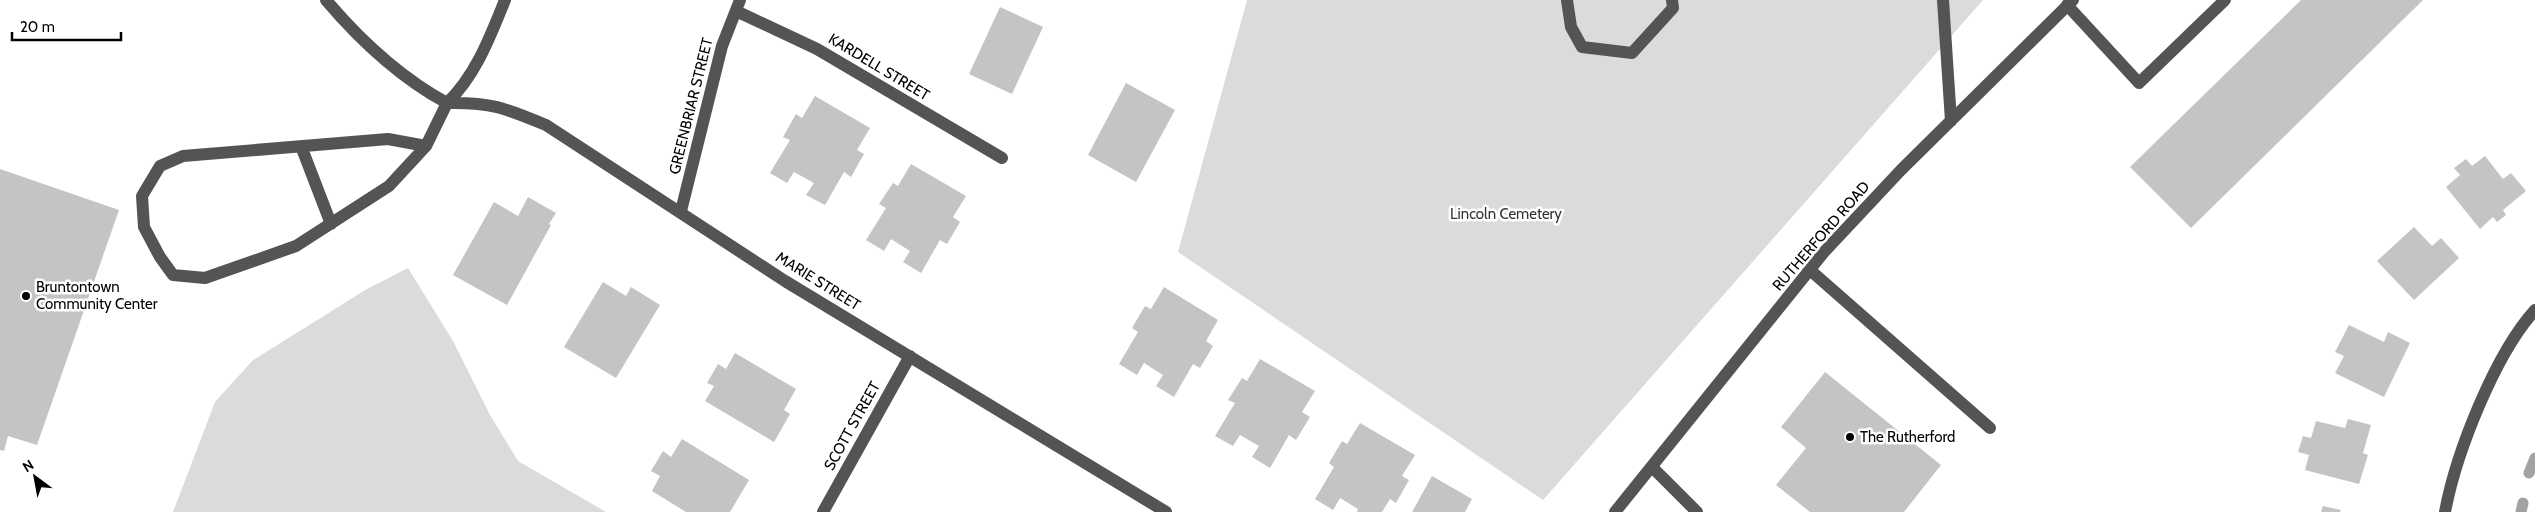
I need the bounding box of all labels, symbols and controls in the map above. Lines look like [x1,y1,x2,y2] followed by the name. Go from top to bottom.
[12,10,121,42] scale bar
[20,18,55,36] text: 20 m
[825,30,933,104] street label: KARDELL STREET
[665,36,717,176] street label: GREENBRIAR STREET
[1769,178,1873,294] street label: RUTHERFORD ROAD
[1450,205,1562,223] park label: Lincoln Cemetery
[772,248,864,314] street label: MARIE STREET
[36,278,158,313] place label: Bruntontown Community Center
[20,290,32,302] marker: Bruntontown Community Center
[820,378,884,474] street label: SCOTT STREET
[1860,428,1955,446] place label: The Rutherford
[1844,431,1856,443] marker: The Rutherford
[10,452,60,502] north arrow
[19,456,37,476] text: N

